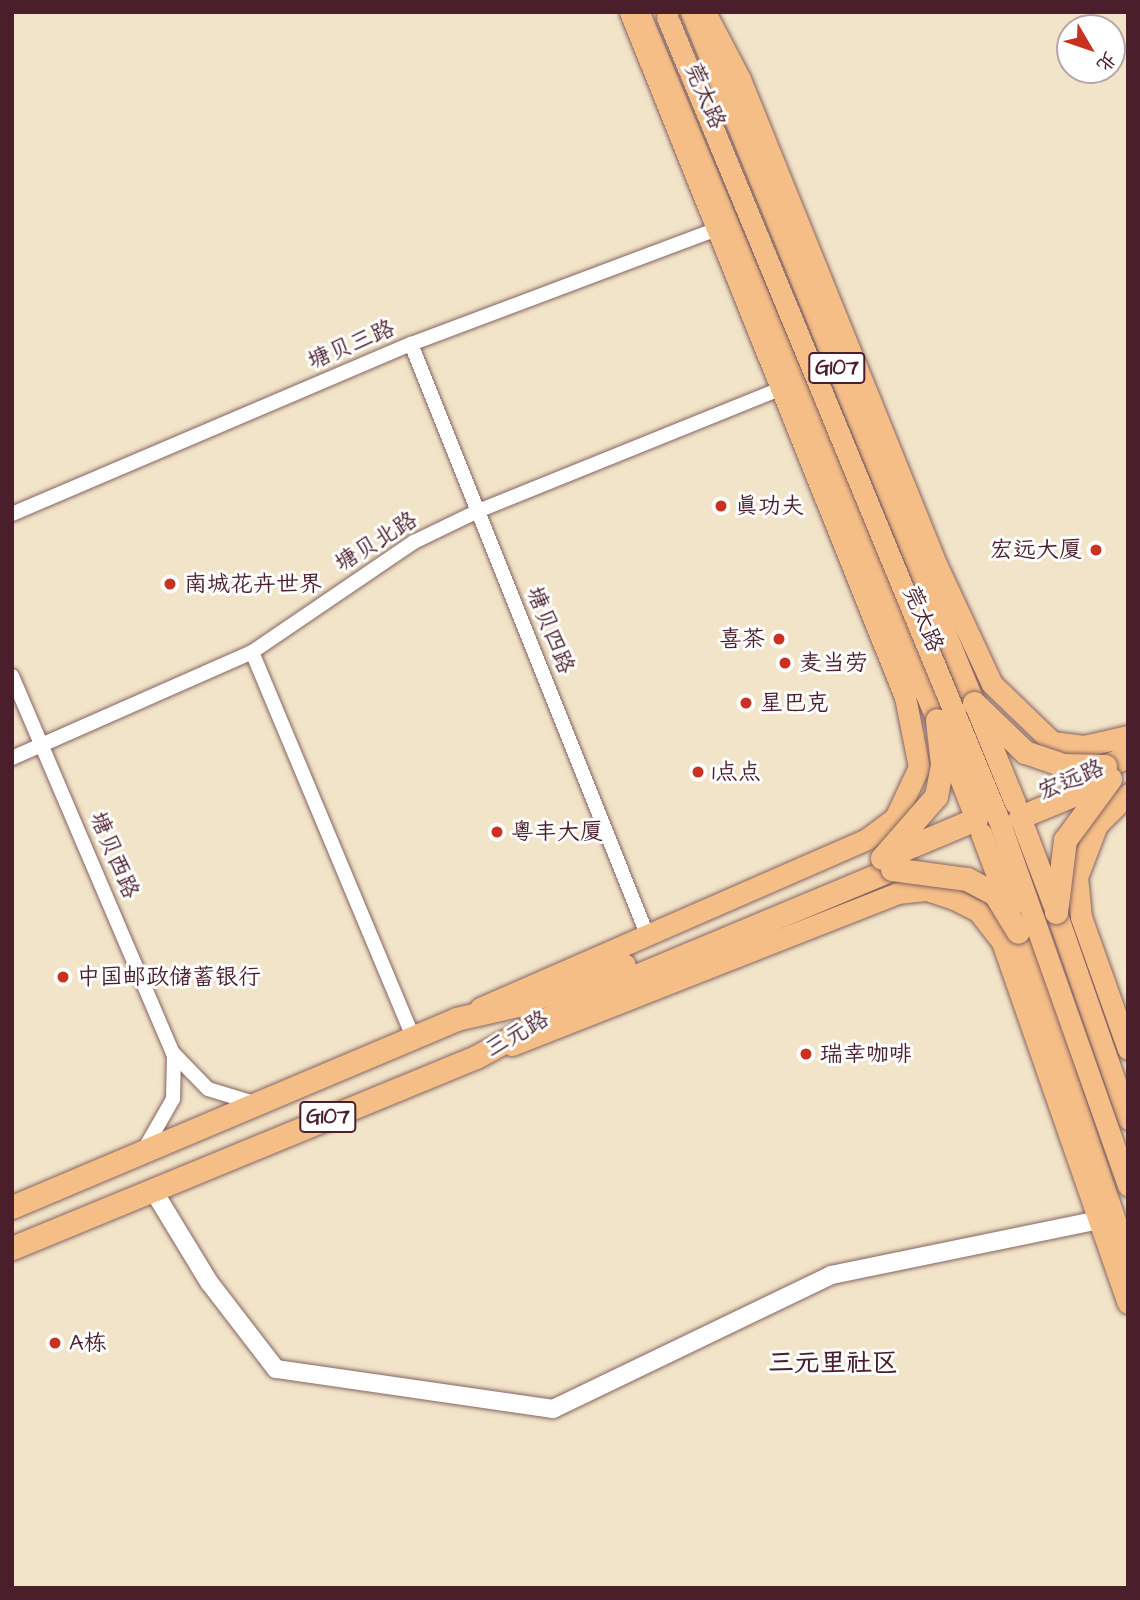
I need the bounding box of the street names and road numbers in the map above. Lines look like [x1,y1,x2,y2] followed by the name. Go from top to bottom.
[679,59,731,133] street label: 莞太路
[303,314,399,376] street label: 塘贝三路
[807,350,867,386] road number: G107
[330,506,422,578] street label: 塘贝北路
[520,582,580,678] street label: 塘贝四路
[897,582,949,656] street label: 莞太路
[1034,754,1108,806] street label: 宏远路
[83,807,145,903] street label: 塘贝西路
[480,1005,554,1063] street label: 三元路
[298,1100,358,1134] road number: G107

